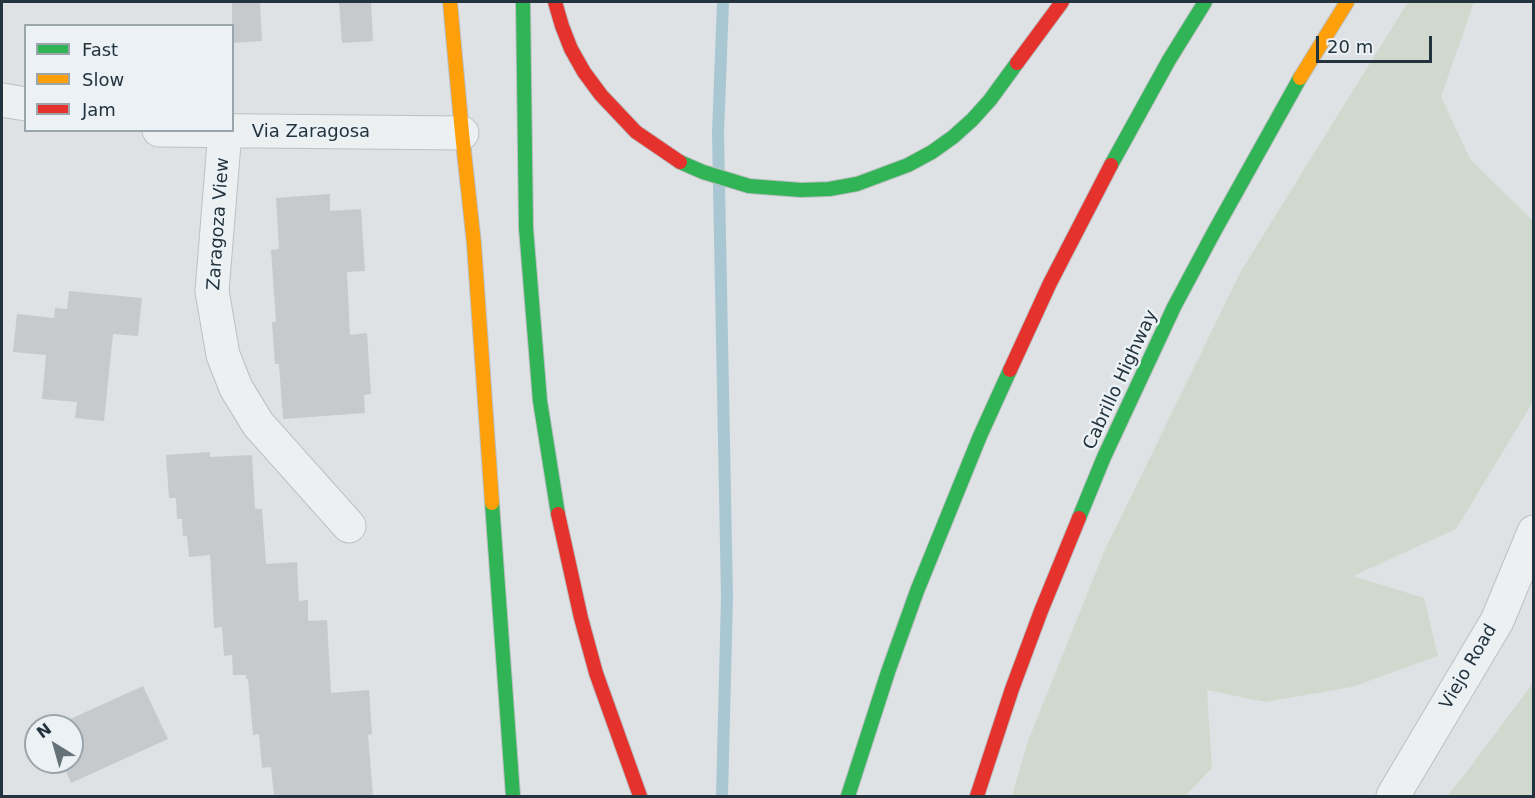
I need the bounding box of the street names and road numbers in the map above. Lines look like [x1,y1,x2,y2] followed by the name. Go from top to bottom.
[252,121,370,143] street label: Via Zaragosa
[204,157,234,291] street label: Zaragoza View
[1079,307,1163,453] street label: Cabrillo Highway
[1436,621,1502,713] street label: Viejo Road

